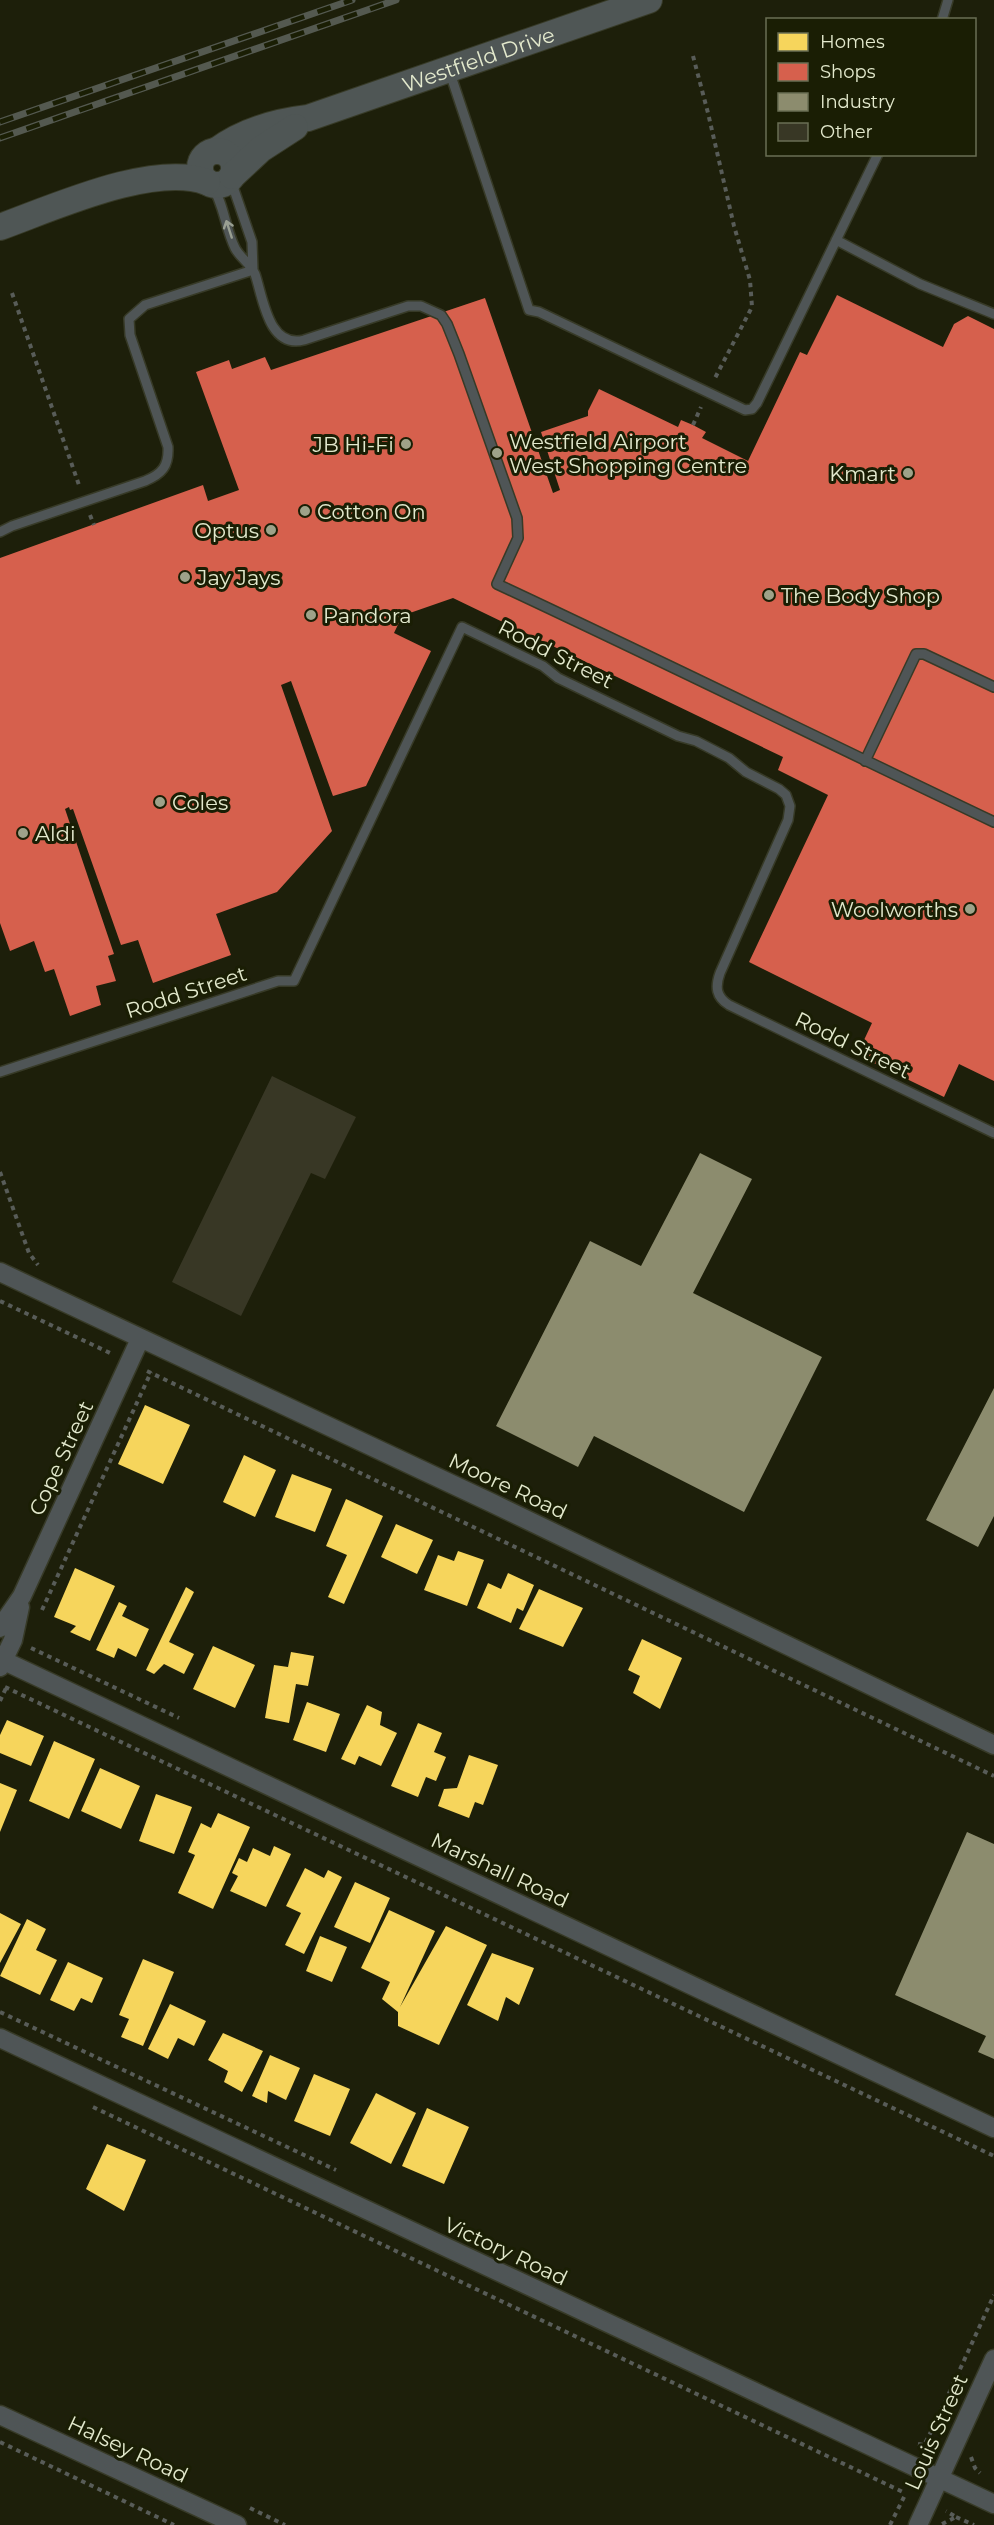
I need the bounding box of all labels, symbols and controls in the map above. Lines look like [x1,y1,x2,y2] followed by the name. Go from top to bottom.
[766,18,976,156] legend
[399,21,558,97] street label: Westfield Drive
[820,31,885,53] text: Homes
[820,61,876,83] text: Shops
[820,91,895,113] text: Industry
[820,121,873,143] text: Other
[223,220,234,239] one-way arrow
[509,429,747,478] place label: Westfield Airport West Shopping Centre
[311,432,394,457] place label: JB Hi-Fi
[399,437,413,451] marker: JB Hi-Fi
[490,446,504,460] marker: Westfield Airport West Shopping Centre
[829,461,896,486] place label: Kmart
[901,466,915,480] marker: Kmart
[317,499,426,524] place label: Cotton On
[298,504,312,518] marker: Cotton On
[194,518,259,543] place label: Optus
[264,523,278,537] marker: Optus
[196,565,280,590] place label: Jay Jays
[178,570,192,584] marker: Jay Jays
[781,583,940,608] place label: The Body Shop
[762,588,776,602] marker: The Body Shop
[323,603,412,628] place label: Pandora
[304,608,318,622] marker: Pandora
[494,614,618,694] street label: Rodd Street
[172,790,228,815] place label: Coles
[153,795,167,809] marker: Coles
[35,821,76,846] place label: Aldi
[16,826,30,840] marker: Aldi
[831,897,958,922] place label: Woolworths
[963,902,977,916] marker: Woolworths
[122,961,250,1023] street label: Rodd Street
[791,1006,915,1084] street label: Rodd Street
[24,1397,98,1519] street label: Cope Street
[445,1448,571,1524] street label: Moore Road
[427,1827,573,1913] street label: Marshall Road
[440,2212,572,2290] street label: Victory Road
[899,2370,973,2494] street label: Louis Street
[64,2410,192,2488] street label: Halsey Road

